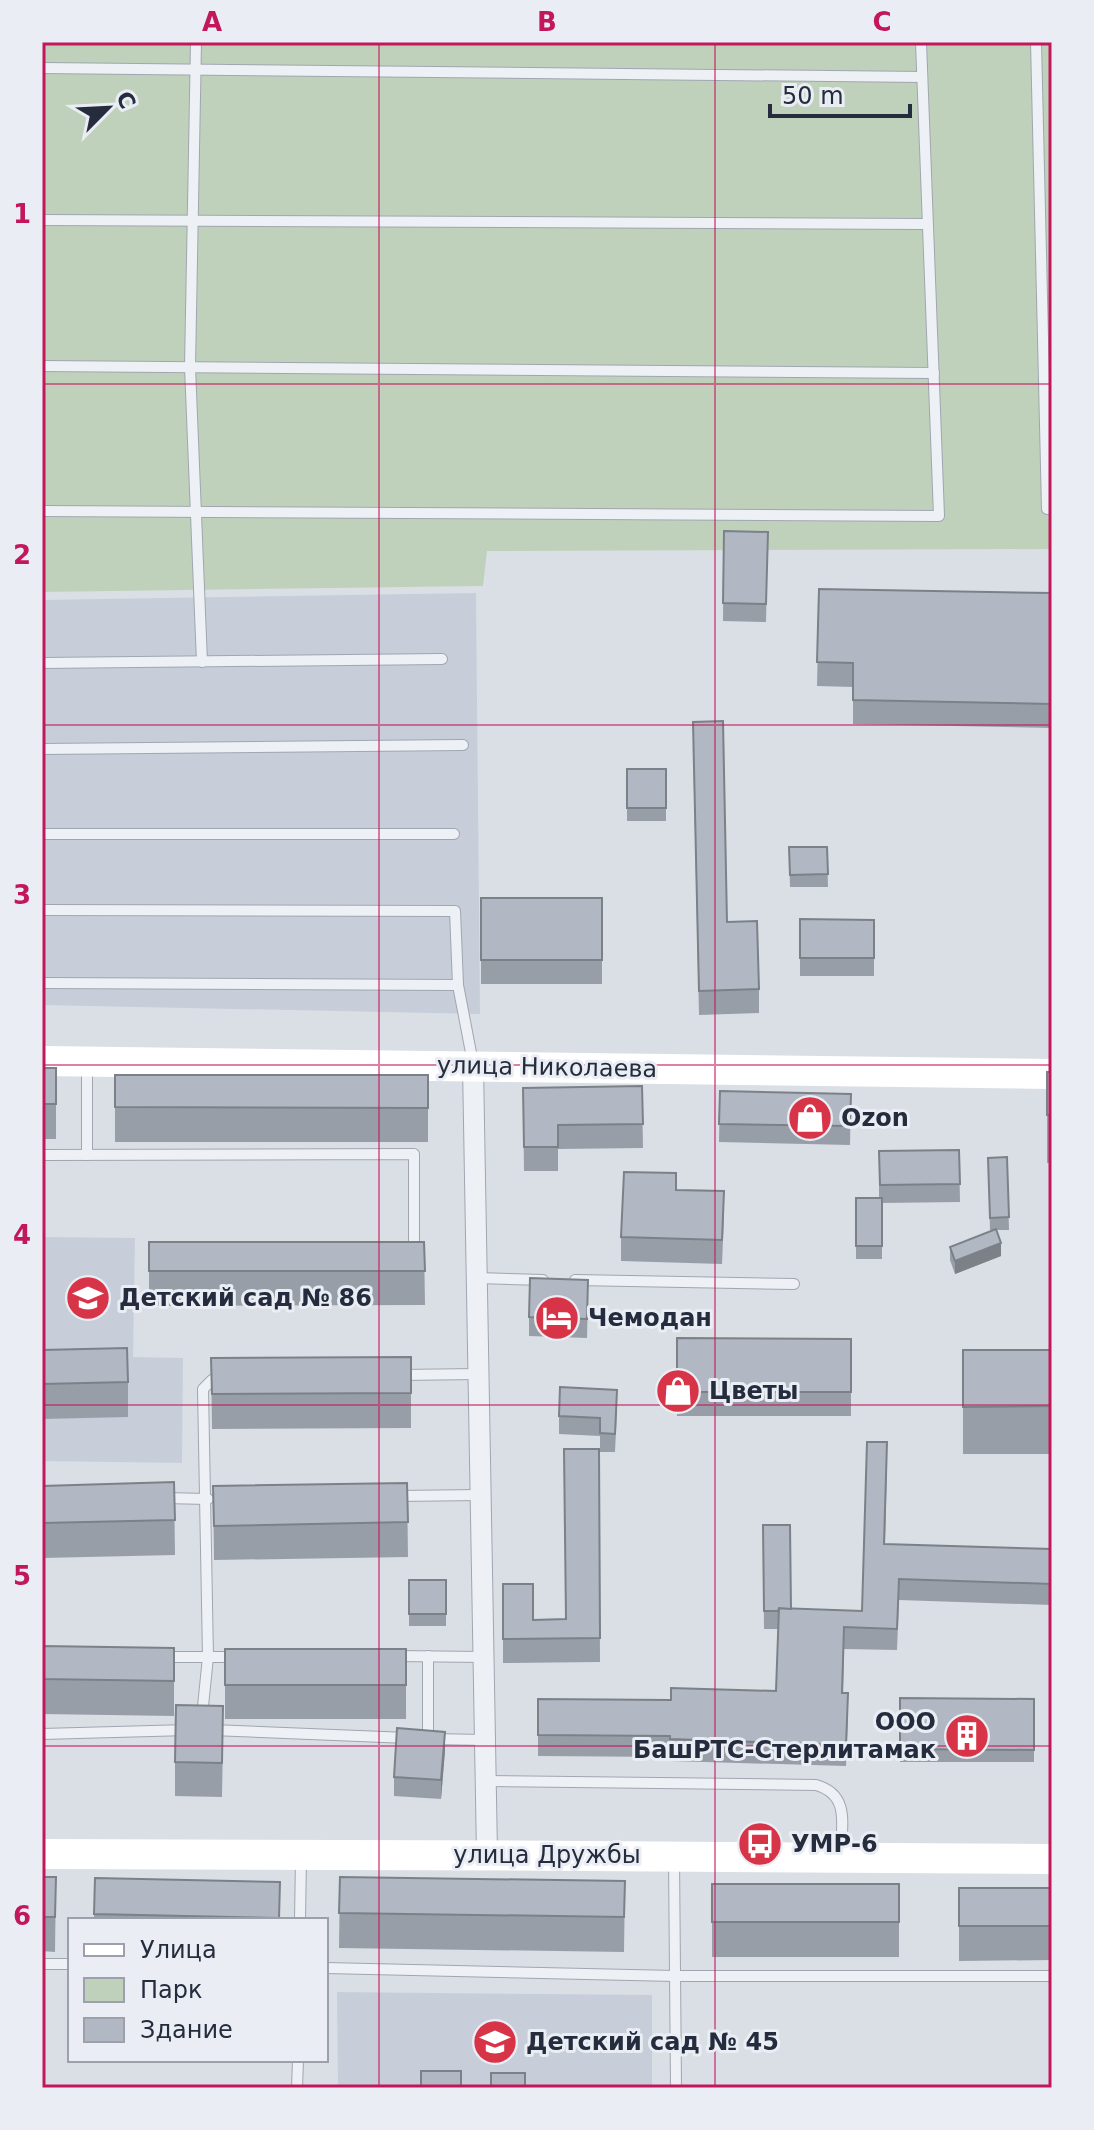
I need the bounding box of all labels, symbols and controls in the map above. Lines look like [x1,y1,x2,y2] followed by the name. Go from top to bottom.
[202,7,222,37] text: A
[537,7,557,37] text: B
[872,7,892,37] text: C
[68,68,148,148] north arrow
[770,68,910,118] scale bar
[782,82,844,110] text: 50 m
[111,88,141,113] text: С
[13,199,31,229] text: 1
[13,540,31,570] text: 2
[13,880,31,910] text: 3
[437,1051,657,1083] street label: улица Николаева
[786,1094,834,1142] shop icon: Ozon
[841,1104,909,1132] place label: Ozon
[13,1220,31,1250] text: 4
[64,1274,112,1322] school or university icon: Детский сад № 86
[119,1284,372,1312] place label: Детский сад № 86
[533,1294,581,1342] hotel icon: Чемодан
[588,1304,712,1332] place label: Чемодан
[654,1367,702,1415] shop icon: Цветы
[709,1377,798,1405] place label: Цветы
[13,1561,31,1591] text: 5
[633,1708,936,1764] place label: ООО БашРТС-Стерлитамак
[943,1712,991,1760] building icon: ООО БашРТС-Стерлитамак
[736,1820,784,1868] bus stop icon: УМР-6
[791,1830,878,1858] place label: УМР-6
[453,1841,641,1869] street label: улица Дружбы
[13,1901,31,1931] text: 6
[68,1918,328,2062] legend
[140,1936,217,1964] text: Улица
[140,1976,202,2004] text: Парк
[140,2016,233,2044] text: Здание
[471,2018,519,2066] school or university icon: Детский сад № 45
[526,2028,779,2056] place label: Детский сад № 45

